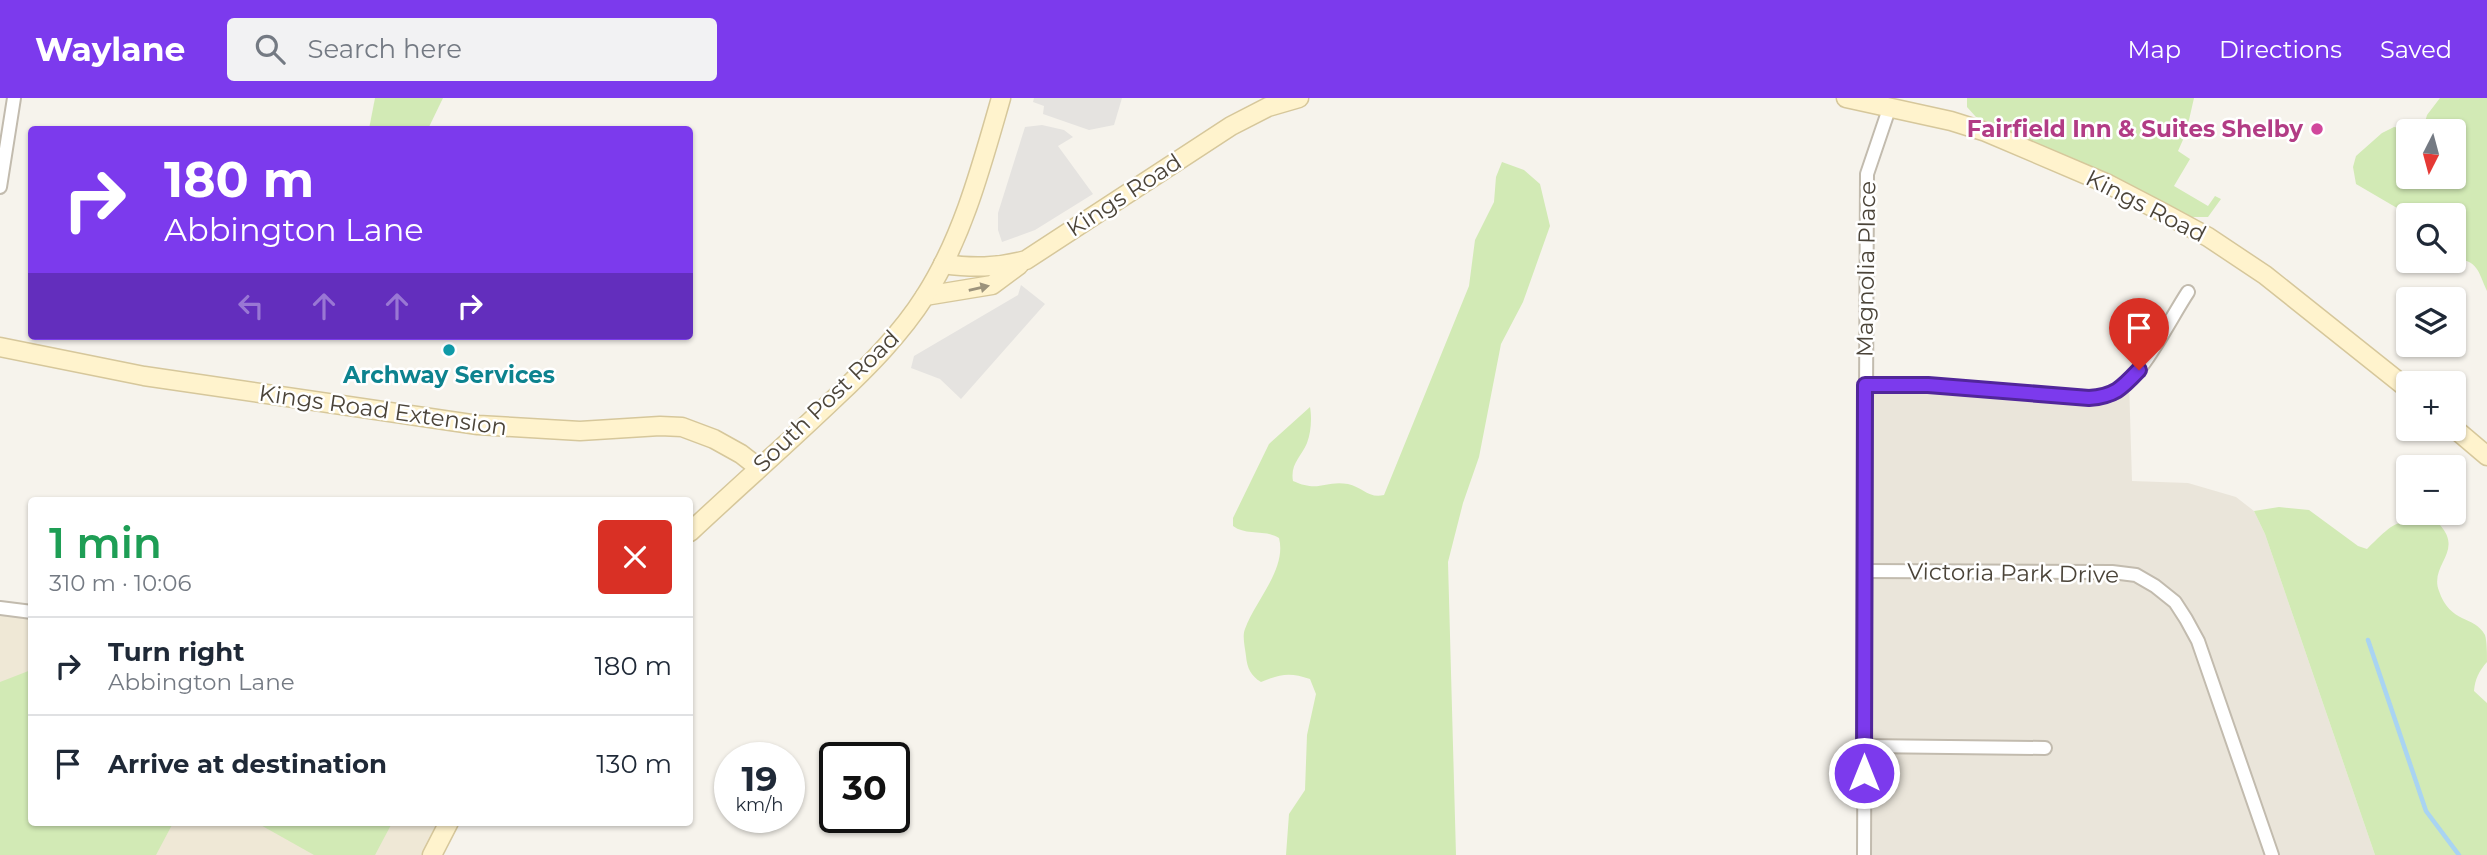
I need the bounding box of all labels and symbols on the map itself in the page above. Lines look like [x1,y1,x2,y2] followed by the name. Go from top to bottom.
[1967,115,2303,143] place label: Fairfield Inn & Suites Shelby
[2396,119,2466,189] north arrow
[2309,121,2325,137] marker: Fairfield Inn & Suites Shelby
[1061,148,1187,242] street label: Kings Road
[2081,164,2211,248] street label: Kings Road
[1850,181,1882,357] street label: Magnolia Place
[969,282,991,293] one-way arrow
[2109,298,2169,370] pin
[747,324,905,478] street label: South Post Road
[441,342,457,358] marker: Archway Services
[342,361,555,389] place label: Archway Services
[257,379,509,441] street label: Kings Road Extension
[1907,557,2119,589] street label: Victoria Park Drive
[1827,736,1901,810] position arrow
[819,742,910,833] speed limit sign: 30

